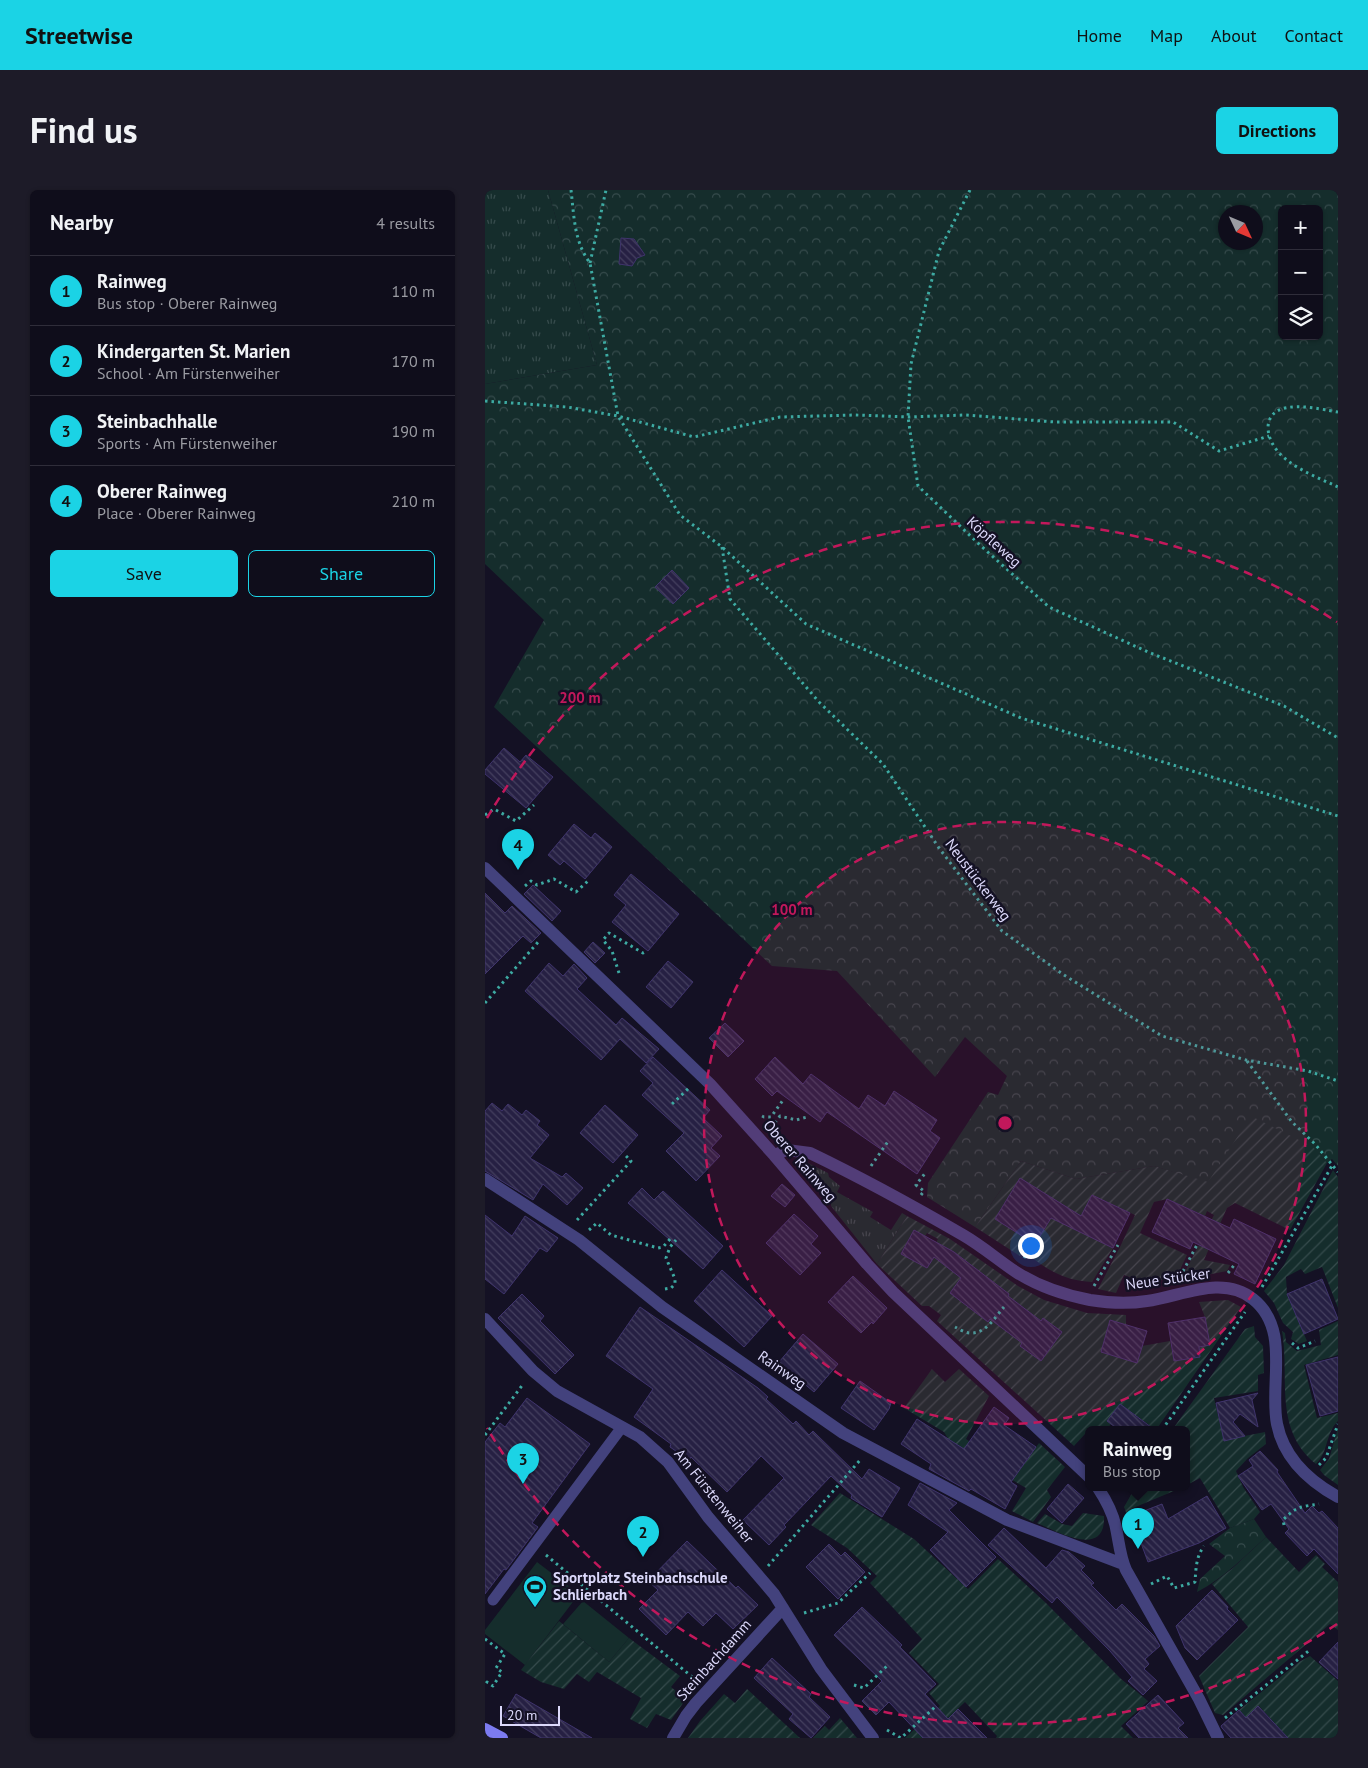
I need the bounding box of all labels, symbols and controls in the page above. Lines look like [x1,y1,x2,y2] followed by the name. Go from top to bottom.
[25,20,133,51] text: Streetwise
[1076,24,1122,47] text: Home
[1150,24,1183,47] text: Map
[1211,24,1257,47] text: About
[1285,24,1343,47] text: Contact
[30,107,138,153] text: Find us
[1216,107,1338,154] button: Directions
[1218,205,1263,250] north arrow
[1278,205,1323,340] map controls
[1278,205,1323,250] button: +
[50,209,113,236] text: Nearby
[376,213,435,233] text: 4 results
[1278,250,1323,295] button: −
[97,269,167,293] text: Rainweg
[61,281,71,301] text: 1
[392,281,435,301] text: 110 m
[97,293,277,313] text: Bus stop · Oberer Rainweg
[1278,295,1323,340] button: layers
[97,339,290,363] text: Kindergarten St. Marien
[61,351,71,371] text: 2
[392,351,435,371] text: 170 m
[97,363,280,383] text: School · Am Fürstenweiher
[97,409,218,433] text: Steinbachhalle
[61,421,71,441] text: 3
[392,421,435,441] text: 190 m
[97,433,277,453] text: Sports · Am Fürstenweiher
[97,479,227,503] text: Oberer Rainweg
[61,491,71,511] text: 4
[392,491,435,511] text: 210 m
[97,503,256,523] text: Place · Oberer Rainweg
[963,512,1026,571] street label: Köpfleweg
[50,550,238,597] button: Save
[248,550,435,597] button: Share
[559,688,601,707] text: 200 m
[502,829,534,870] pin: 4
[941,835,1016,925] street label: Neustückerweg
[771,900,813,919] text: 100 m
[996,1114,1014,1132] centre of rings
[760,1116,841,1206] street label: Oberer Rainweg
[1018,1233,1044,1259] your location
[1124,1263,1211,1294] street label: Neue Stücker
[754,1346,810,1393] street label: Rainweg
[1085,1426,1190,1491] popup
[1103,1437,1172,1461] text: Rainweg
[507,1443,539,1484] pin: 3
[670,1444,758,1547] street label: Am Fürstenweiher
[1103,1461,1161,1481] text: Bus stop
[1122,1508,1154,1549] pin: 1
[627,1516,659,1557] pin: 2
[553,1568,728,1604] place label: Sportplatz Steinbachschule Schlierbach
[522,1574,548,1608] sports icon: Sportplatz Steinbachschule Schlierbach
[672,1615,755,1704] street label: Steinbachdamm
[500,1703,560,1726] scale bar
[507,1706,537,1724] text: 20 m

